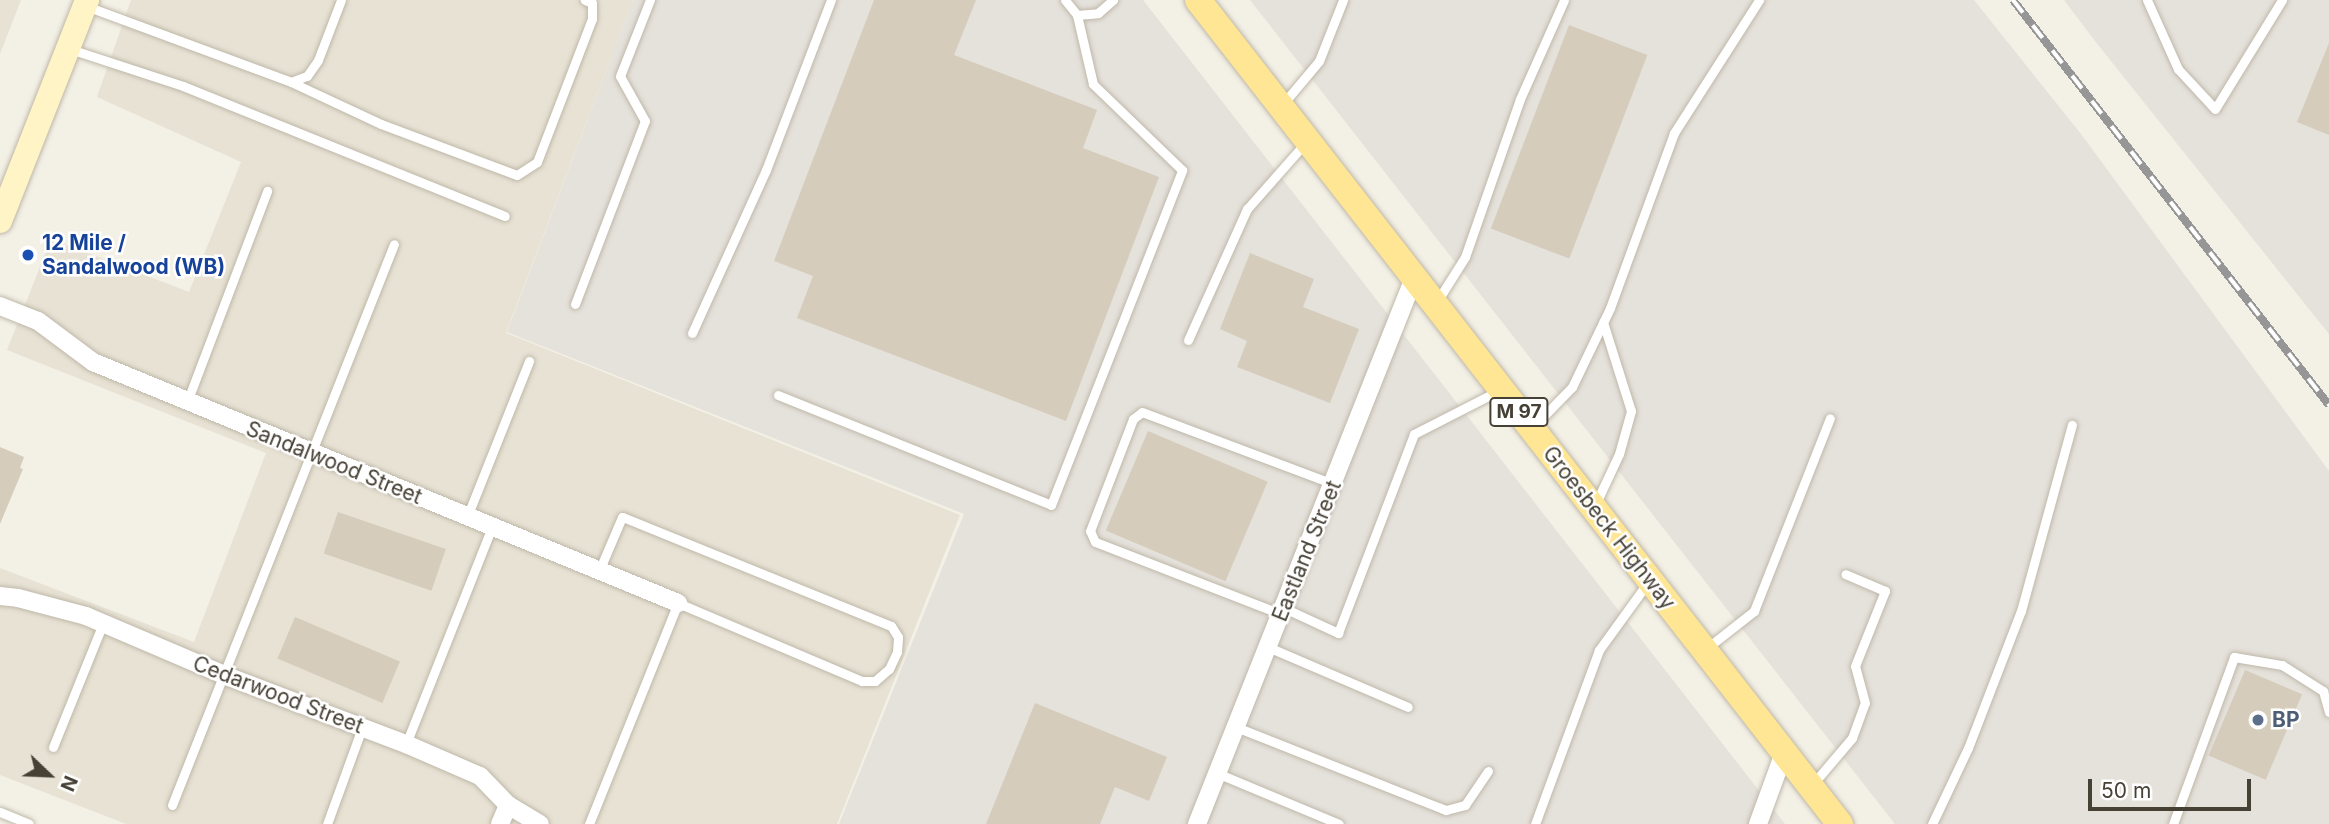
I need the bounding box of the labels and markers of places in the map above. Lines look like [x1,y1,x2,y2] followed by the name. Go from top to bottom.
[42,230,225,280] place label: 12 Mile / Sandalwood (WB)
[20,247,36,263] marker: 12 Mile / Sandalwood (WB)
[2272,707,2300,733] place label: BP
[2250,712,2266,728] marker: BP

